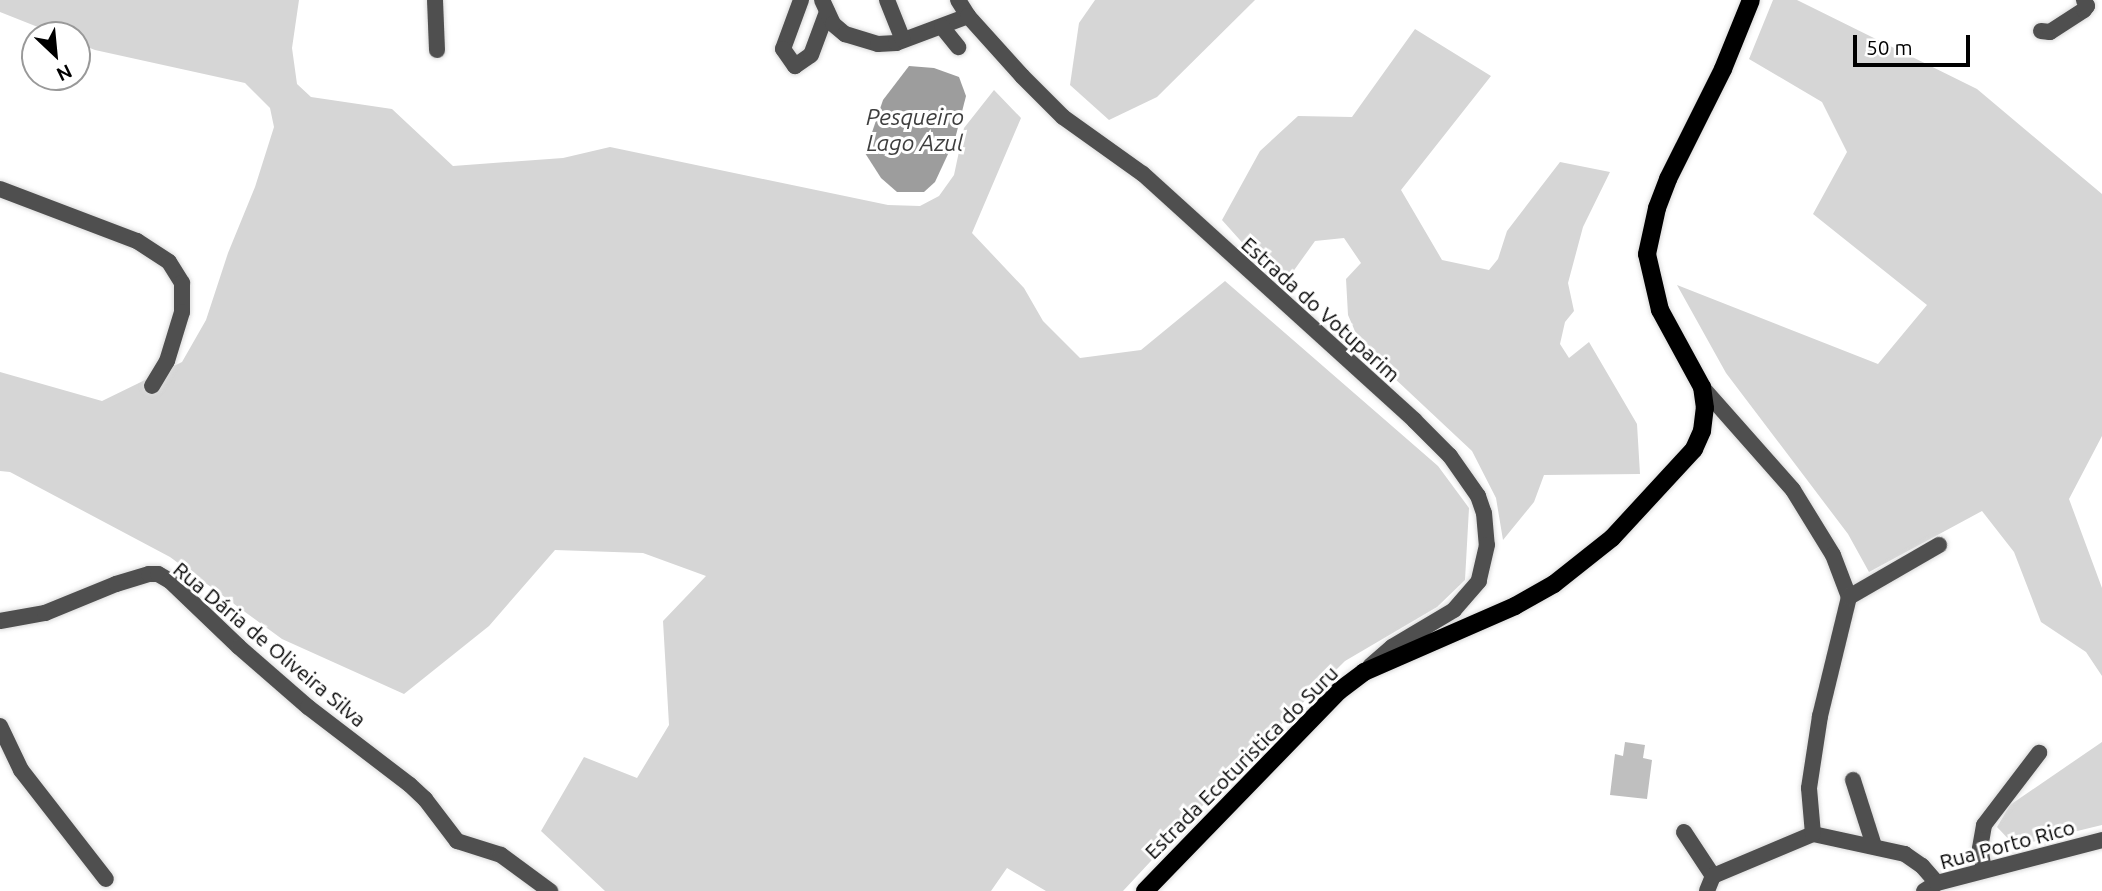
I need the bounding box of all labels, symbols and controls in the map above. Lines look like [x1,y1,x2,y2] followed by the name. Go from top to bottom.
[21,21,91,91] north arrow
[1857,21,1974,65] scale bar
[1866,35,1913,59] text: 50 m
[53,60,76,86] text: N
[866,103,964,157] water label: Pesqueiro Lago Azul
[1237,231,1405,387] street label: Estrada do Votuparim
[169,556,371,732] street label: Rua Dária de Oliveira Silva
[1139,660,1343,864] street label: Estrada Ecoturistica do Suru
[1937,814,2077,874] street label: Rua Porto Rico

